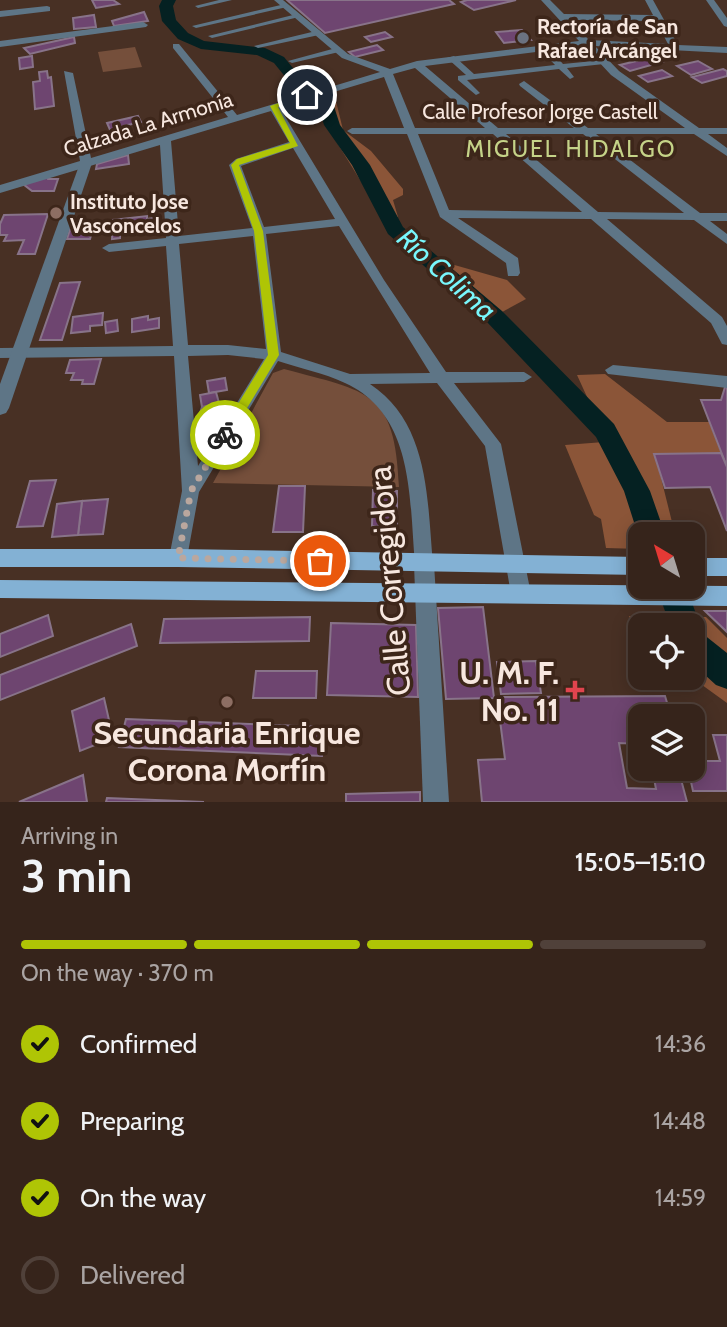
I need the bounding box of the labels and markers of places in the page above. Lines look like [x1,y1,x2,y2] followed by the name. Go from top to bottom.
[537,14,678,63] place label: Rectoría de San Rafael Arcángel
[515,30,531,46] marker: Rectoría de San Rafael Arcángel
[277,65,337,125] pin
[70,189,189,238] place label: Instituto Jose Vasconcelos
[48,205,64,221] marker: Instituto Jose Vasconcelos
[290,531,350,591] pin
[459,653,559,729] place label: U. M. F. No. 11
[565,680,585,700] marker: U. M. F. No. 11
[219,694,235,710] marker: Secundaria Enrique Corona Morfín
[94,713,360,789] place label: Secundaria Enrique Corona Morfín

